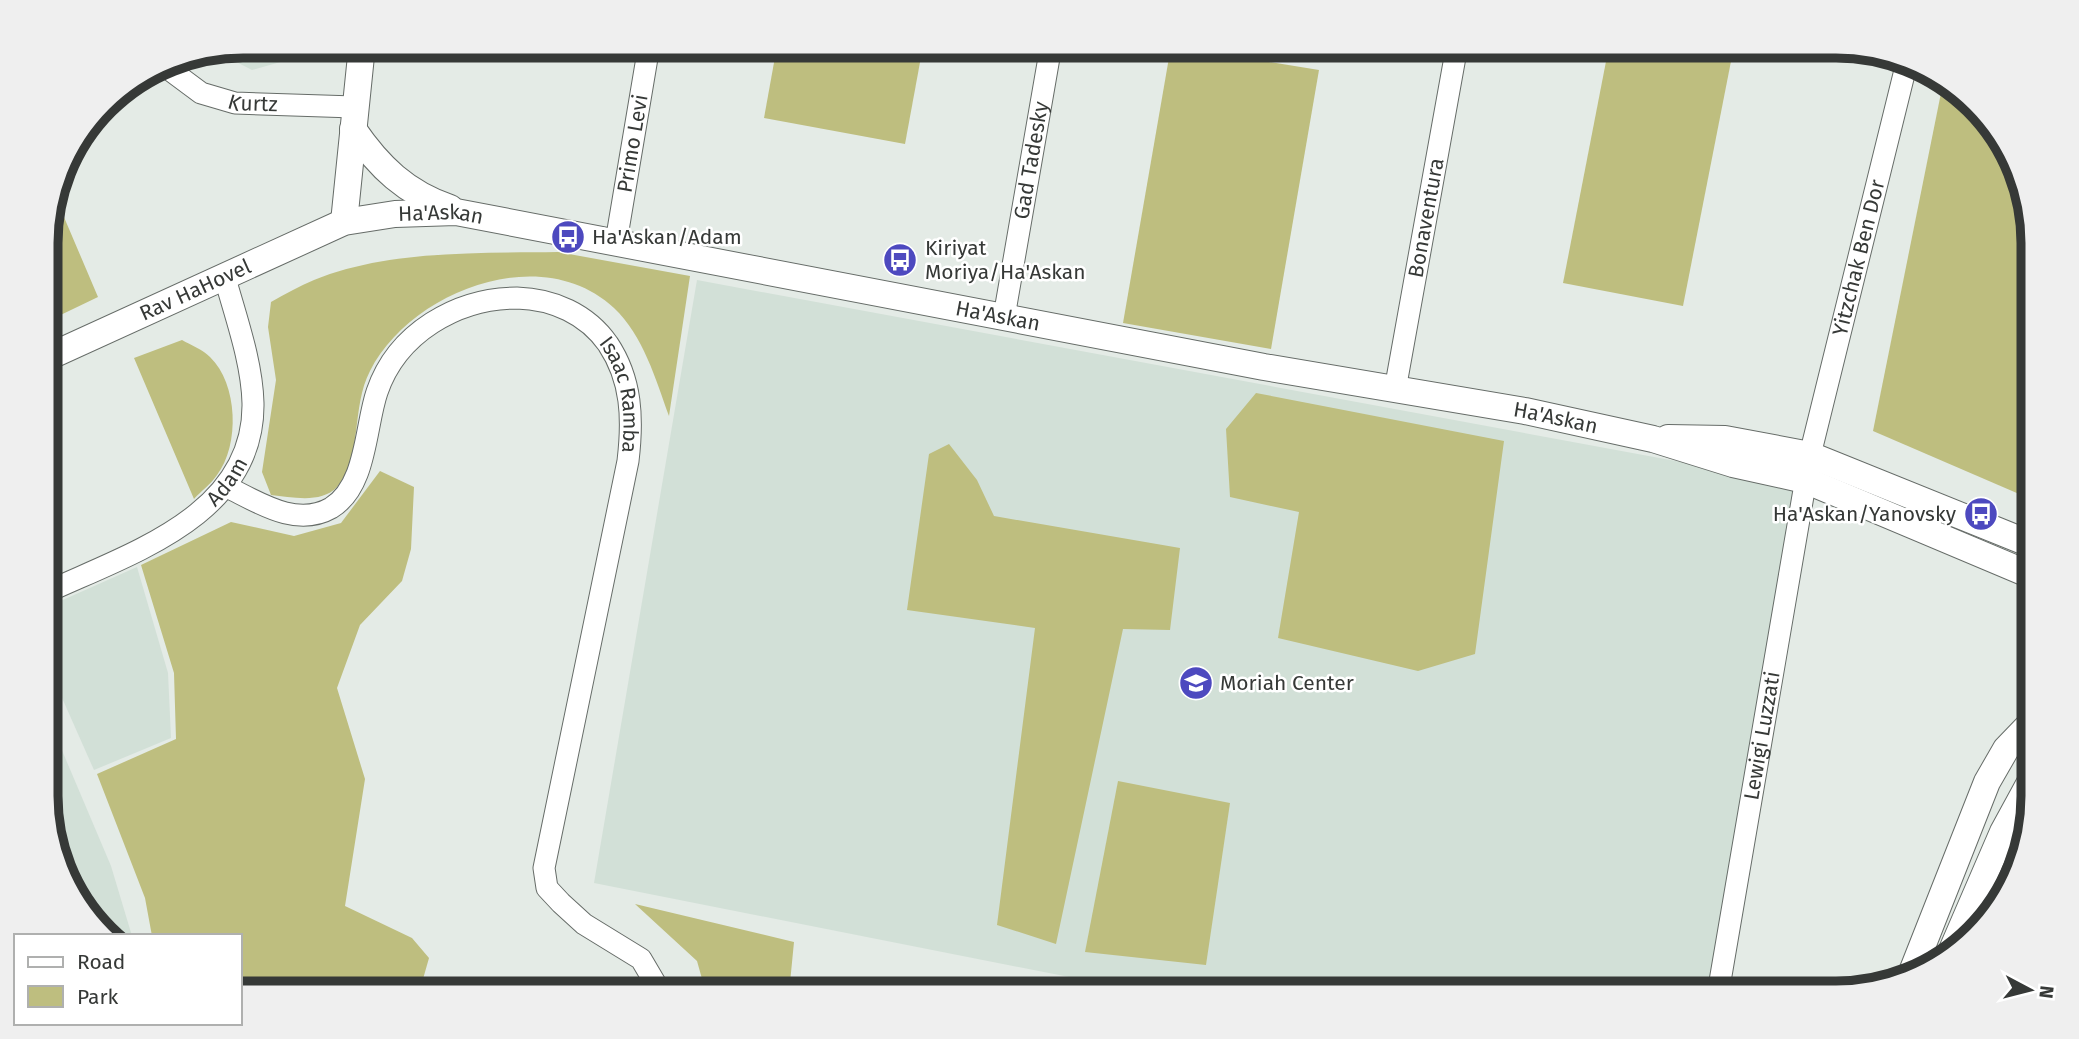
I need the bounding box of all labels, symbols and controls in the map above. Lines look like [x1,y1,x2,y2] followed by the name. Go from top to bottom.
[225,89,278,117] street label: Kurtz
[612,92,654,194] street label: Primo Levi
[1008,99,1054,221] street label: Gad Tadesky
[1403,156,1450,280] street label: Bonaventura
[1827,177,1891,339] street label: Yitzchak Ben Dor
[398,199,485,230] street label: Ha'Askan
[549,218,587,256] bus stop icon: Ha'Askan/Adam
[592,224,742,250] place label: Ha'Askan/Adam
[925,235,1085,285] place label: Kiriyat Moriya/Ha'Askan
[881,241,919,279] bus stop icon: Kiriyat Moriya/Ha'Askan
[135,253,255,327] street label: Rav HaHovel
[953,295,1042,337] street label: Ha'Askan
[594,331,644,454] street label: Isaac Ramba
[1512,396,1600,440] street label: Ha'Askan
[201,453,253,512] street label: Adam
[1962,495,2000,533] bus stop icon: Ha'Askan/Yanovsky
[1773,501,1957,527] place label: Ha'Askan/Yanovsky
[1177,664,1215,702] school or university icon: Moriah Center
[1738,669,1786,802] street label: Lewigi Luzzati
[1220,670,1354,696] place label: Moriah Center
[14,934,242,1025] legend
[77,949,125,975] text: Road
[1995,955,2065,1025] north arrow
[77,984,119,1010] text: Park
[2034,984,2059,1000] text: N

